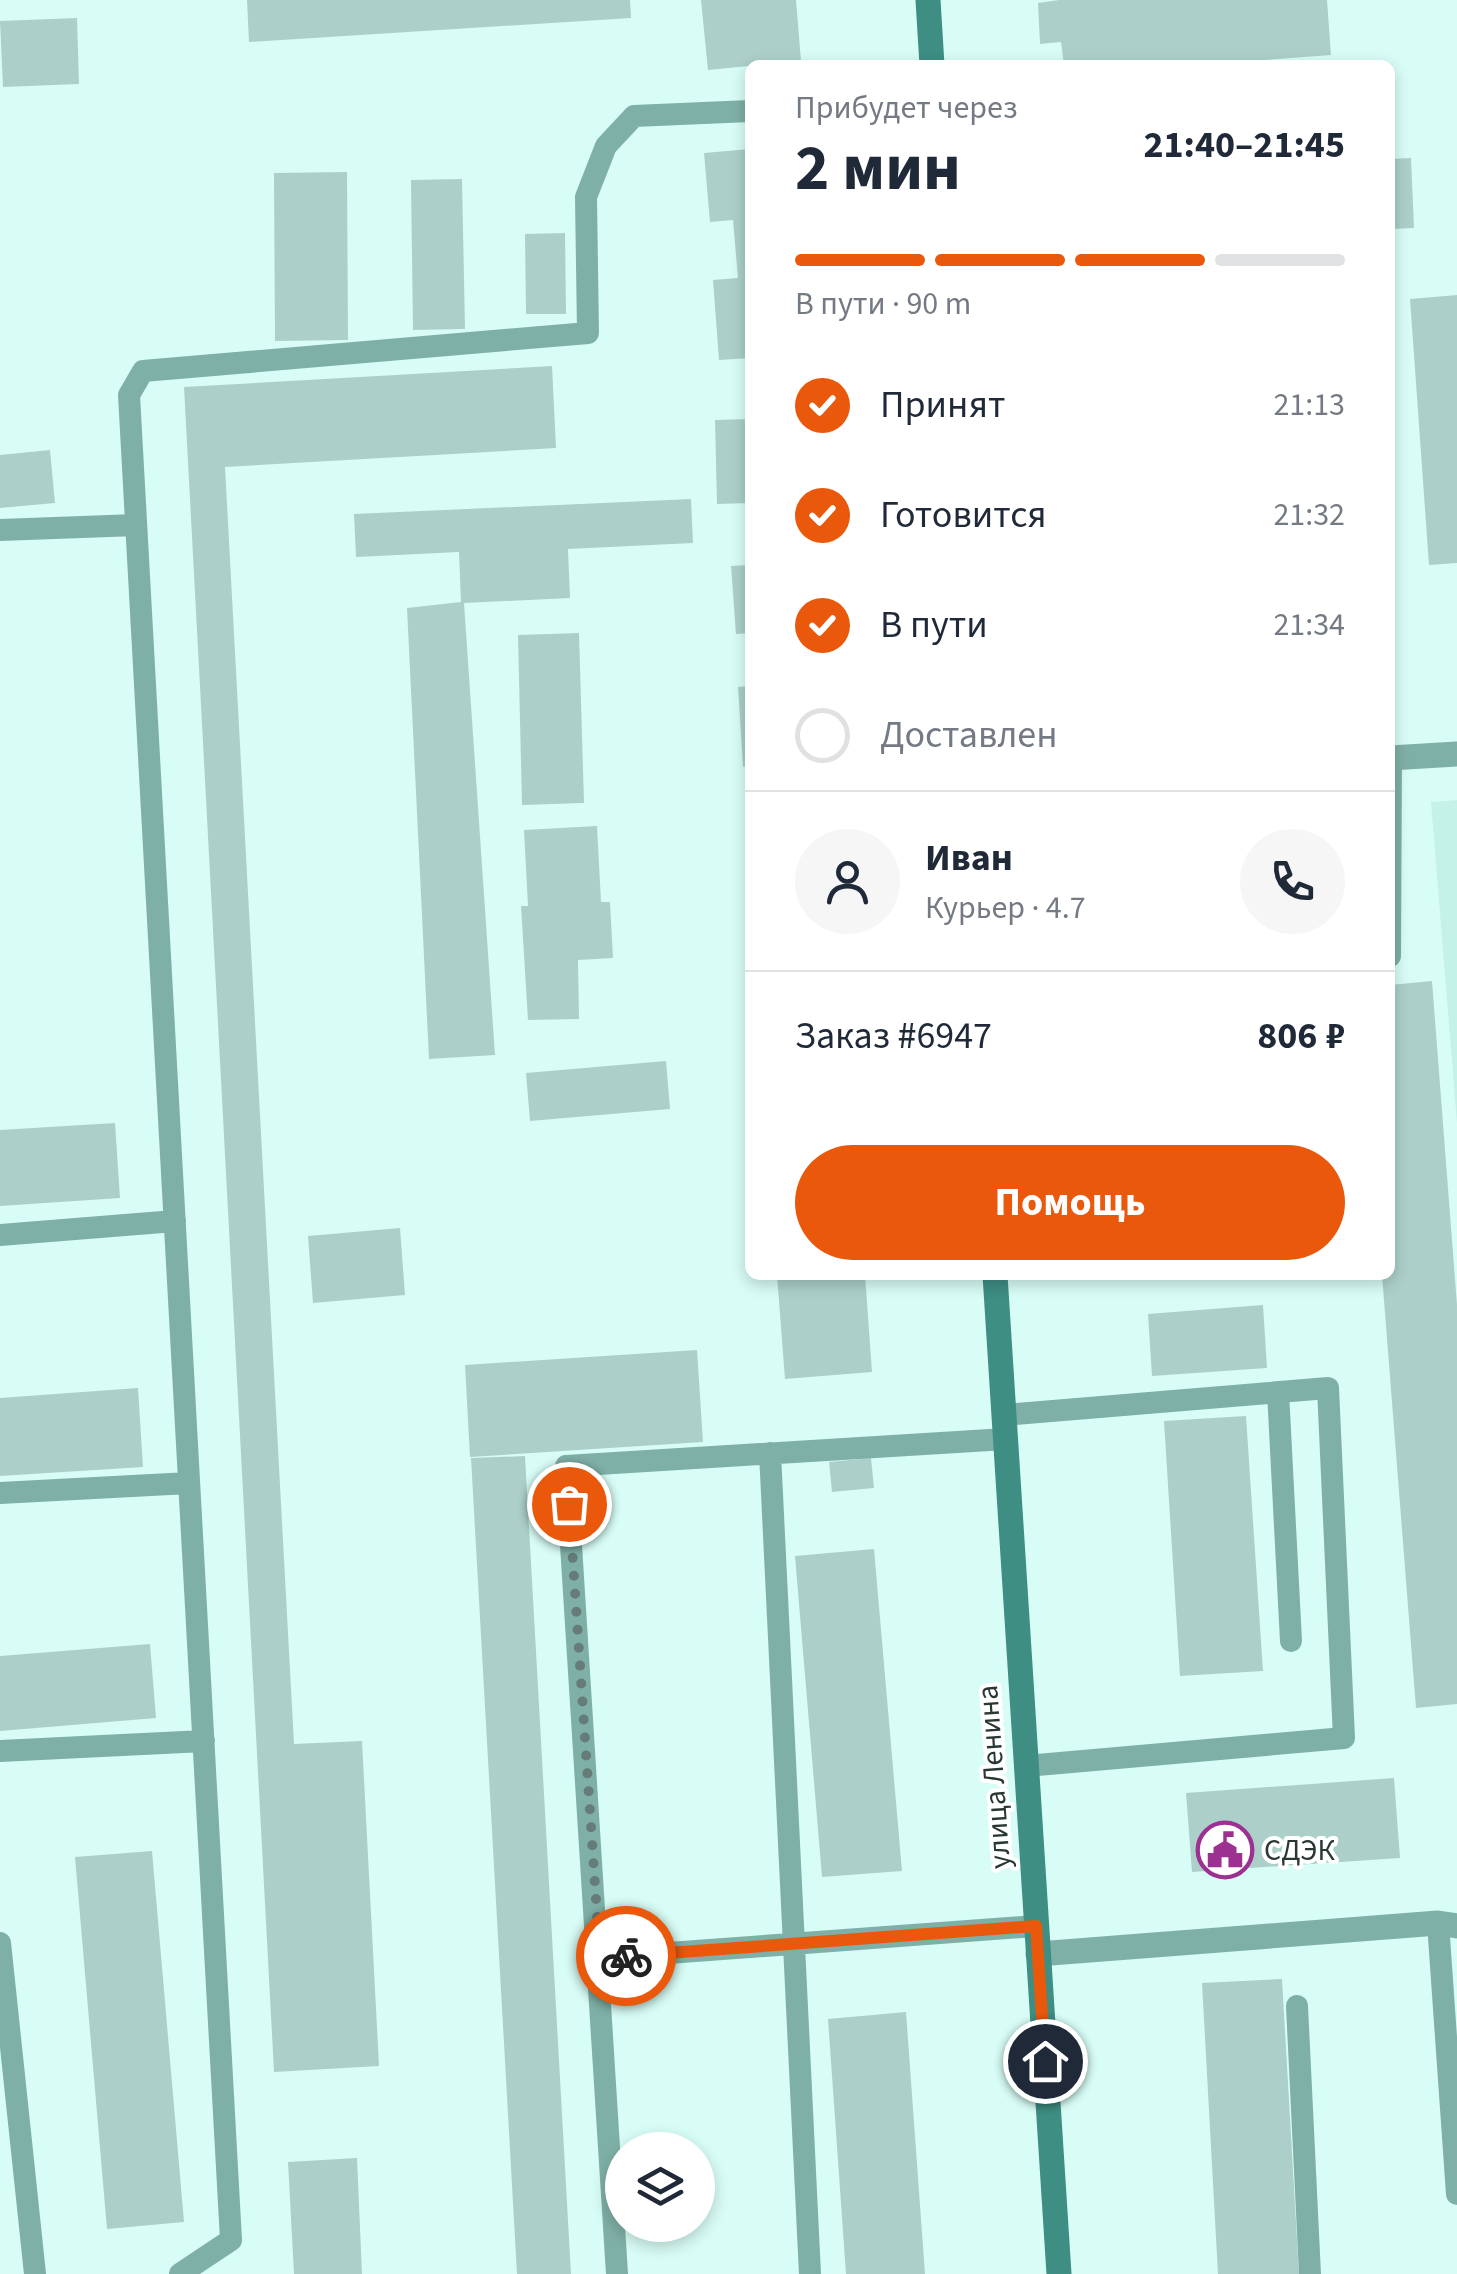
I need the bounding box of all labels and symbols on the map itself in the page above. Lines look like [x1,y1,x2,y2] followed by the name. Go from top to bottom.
[527,1462,612,1547] pin
[966,1684,1022,1870] street label: улица Ленина
[1195,1820,1255,1880] public building icon: СДЭК
[1264,1829,1335,1872] place label: СДЭК
[576,1906,676,2006] courier
[1003,2019,1088,2104] pin

